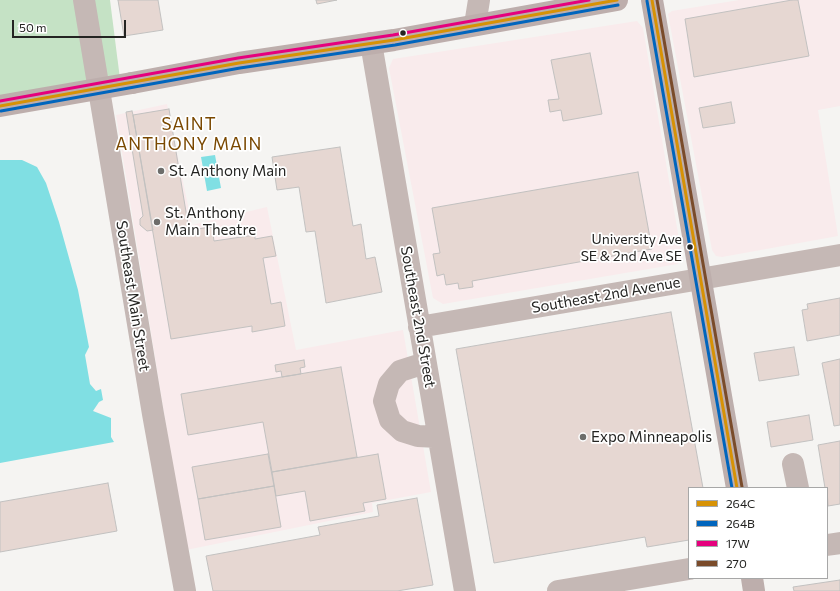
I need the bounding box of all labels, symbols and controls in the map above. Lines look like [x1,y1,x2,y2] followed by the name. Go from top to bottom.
[14,12,128,38] scale bar
[19,20,47,34] text: 50 m
[398,28,408,38] unlabelled marker
[116,114,262,154] district label: SAINT ANTHONY MAIN
[169,162,286,180] place label: St. Anthony Main
[156,166,166,176] marker: St. Anthony Main
[165,204,256,239] place label: St. Anthony Main Theatre
[152,217,162,227] marker: St. Anthony Main Theatre
[112,219,154,373] street label: Southeast Main Street
[581,231,682,264] place label: University Ave SE & 2nd Ave SE
[685,242,695,252] marker: University Ave SE & 2nd Ave SE
[397,245,439,389] street label: Southeast 2nd Street
[530,273,682,317] street label: Southeast 2nd Avenue
[591,428,712,446] place label: Expo Minneapolis
[578,432,588,442] marker: Expo Minneapolis
[688,487,828,579] legend
[726,496,755,510] text: 264C
[726,516,755,530] text: 264B
[726,536,750,550] text: 17W
[726,556,747,570] text: 270

